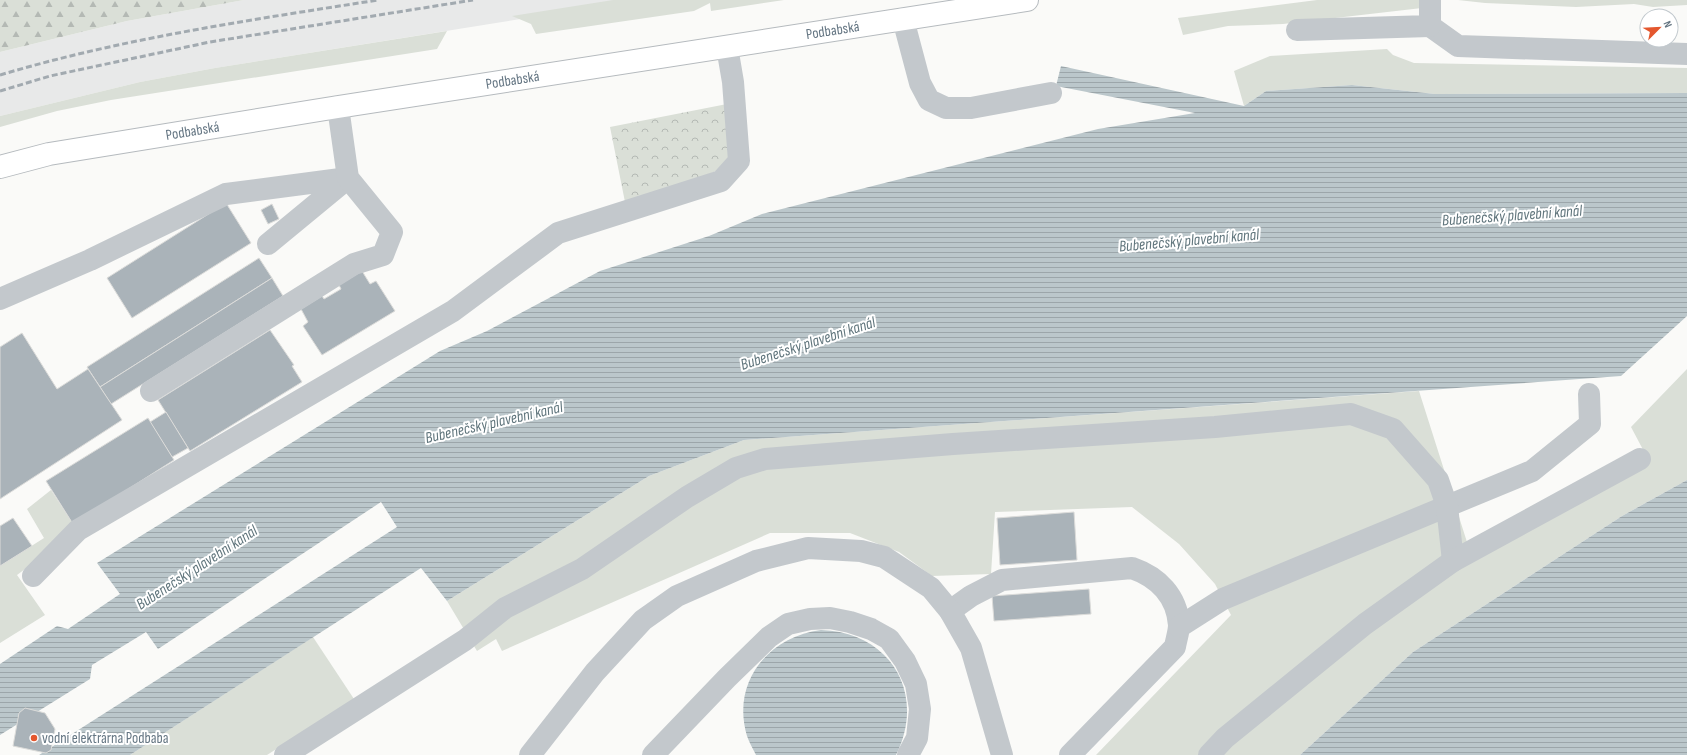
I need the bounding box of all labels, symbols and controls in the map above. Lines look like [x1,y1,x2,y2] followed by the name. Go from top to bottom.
[1639,8,1679,48] north arrow
[804,17,861,44] street label: Podbabská
[1661,19,1675,30] text: N
[484,66,541,93] street label: Podbabská
[164,117,221,144] street label: Podbabská
[1441,202,1584,230] water label: Bubenečský plavební kanál
[1118,225,1261,257] water label: Bubenečský plavební kanál
[738,313,879,375] water label: Bubenečský plavební kanál
[423,398,566,448] water label: Bubenečský plavební kanál
[133,521,262,614] water label: Bubenečský plavební kanál
[42,729,169,748] place label: vodní elektrárna Podbaba
[29,733,39,743] marker: vodní elektrárna Podbaba

